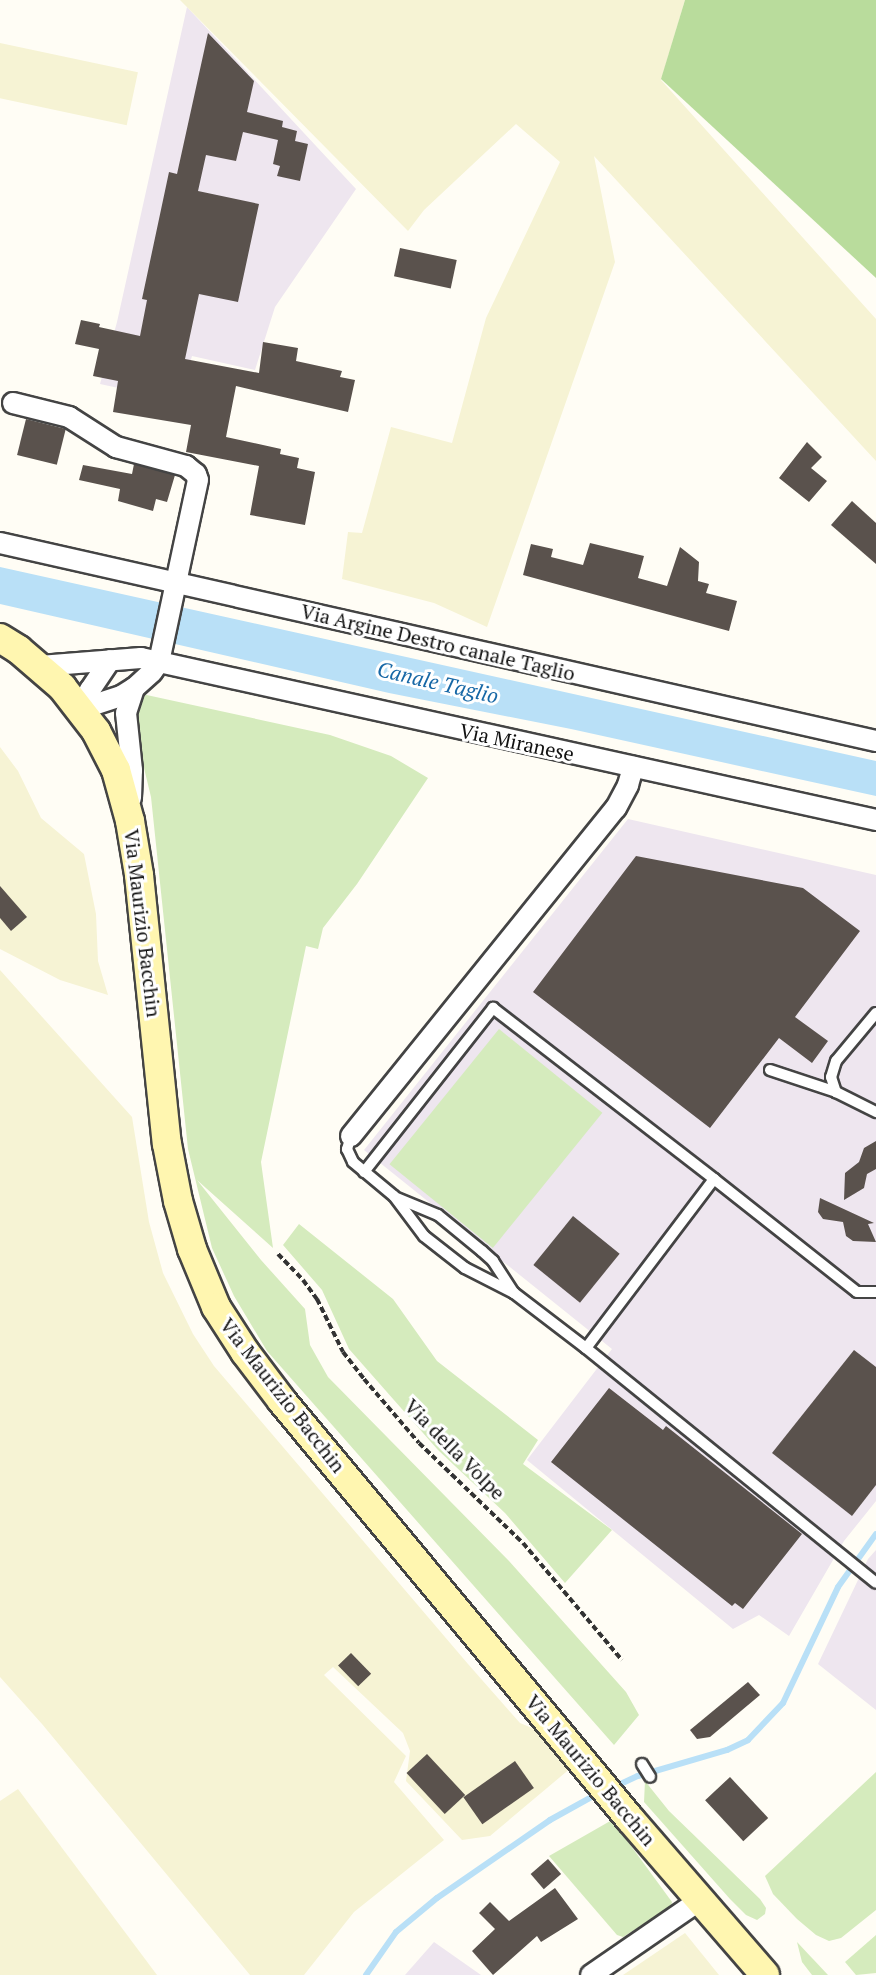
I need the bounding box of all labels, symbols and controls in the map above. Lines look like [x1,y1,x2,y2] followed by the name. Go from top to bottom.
[298,599,578,685] street label: Via Argine Destro canale Taglio
[375,656,501,708] water label: Canale Taglio
[458,718,576,766] street label: Via Miranese
[120,828,166,1018] street label: Via Maurizio Bacchin
[215,1313,351,1477] street label: Via Maurizio Bacchin
[399,1393,511,1505] street label: Via della Volpe
[521,1690,661,1850] street label: Via Maurizio Bacchin

